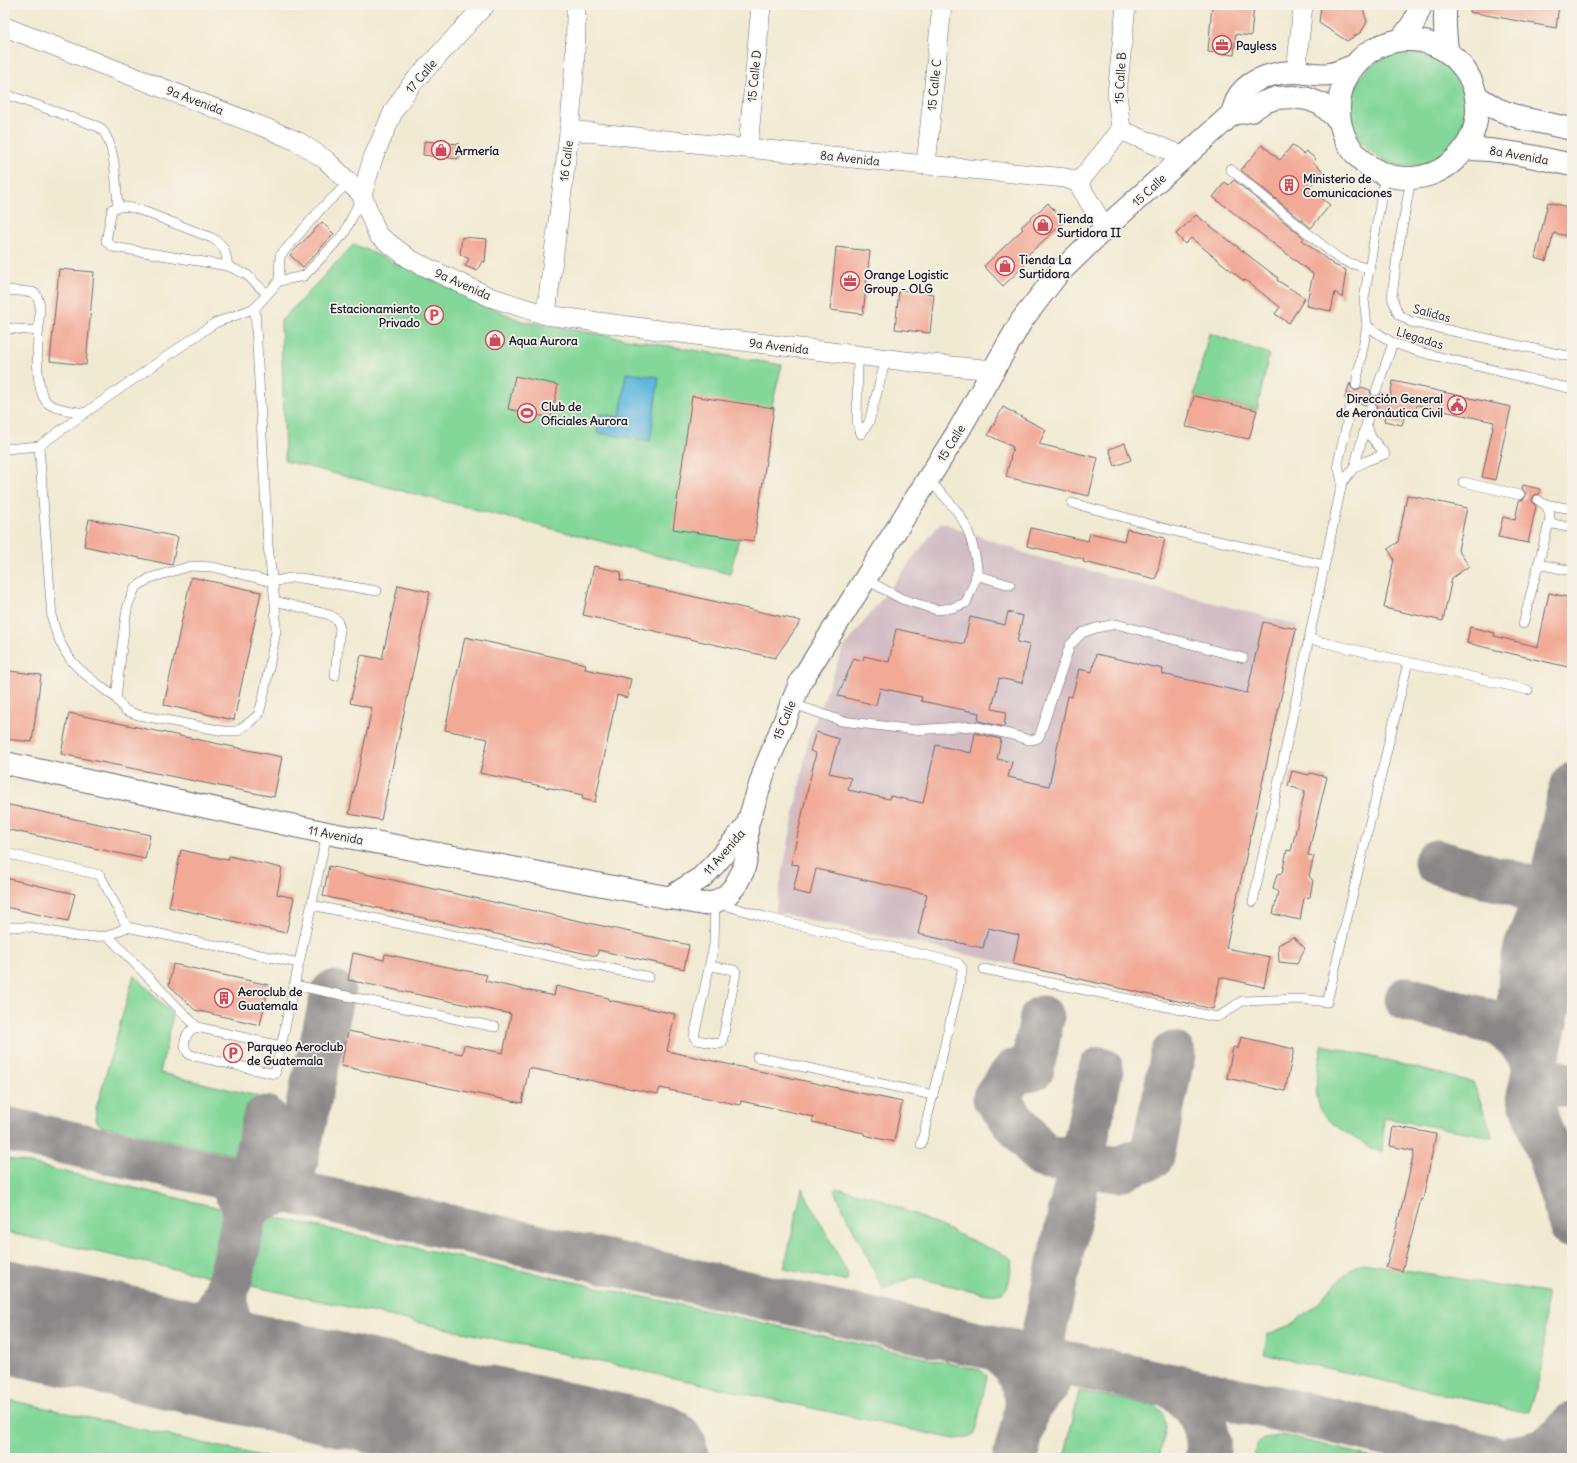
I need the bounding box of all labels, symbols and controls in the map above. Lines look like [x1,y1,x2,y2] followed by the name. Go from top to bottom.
[1211,34,1233,56] office icon: Payless
[1236,38,1277,54] place label: Payless
[744,49,764,103] street label: 15 Calle D
[1111,52,1129,104] street label: 15 Calle B
[402,56,440,96] street label: 17 Calle
[924,58,944,112] street label: 15 Calle C
[164,82,226,118] street label: 9a Avenida
[430,139,452,161] shop icon: Armería
[556,140,576,182] street label: 16 Calle
[1488,142,1550,168] street label: 8a Avenida
[455,143,499,158] place label: Armería
[819,147,881,169] street label: 8a Avenida
[1129,171,1169,209] street label: 15 Calle
[1303,171,1392,200] place label: Ministerio de Comunicaciones
[1278,174,1300,196] building icon: Ministerio de Comunicaciones
[1057,211,1122,240] place label: Tienda Surtidora II
[1032,214,1054,236] shop icon: Tienda Surtidora II
[1019,252,1072,281] place label: Tienda La Surtidora
[994,255,1016,277] shop icon: Tienda La Surtidora
[433,265,494,303] street label: 9a Avenida
[864,267,949,297] place label: Orange Logistic Group - OLG
[839,270,861,292] office icon: Orange Logistic Group - OLG
[330,301,420,330] place label: Estacionamiento Privado
[1412,301,1452,325] street label: Salidas
[423,304,445,326] parking icon: Estacionamiento Privado
[1395,324,1445,352] street label: Llegadas
[484,329,506,351] shop icon: Aqua Aurora
[509,333,578,349] place label: Aqua Aurora
[748,335,810,357] street label: 9a Avenida
[1336,391,1443,420] place label: Dirección General de Aeronáutica Civil
[1446,394,1468,416] public building icon: Dirección General de Aeronáutica Civil
[541,399,628,428] place label: Club de Oficiales Aurora
[516,402,538,424] sports icon: Club de Oficiales Aurora
[934,422,968,464] street label: 15 Calle
[769,698,799,742] street label: 15 Calle
[307,822,365,848] street label: 11 Avenida
[700,826,748,878] street label: 11 Avenida
[238,984,303,1013] place label: Aeroclub de Guatemala
[213,987,235,1009] building icon: Aeroclub de Guatemala
[247,1039,344,1068] place label: Parqueo Aeroclub de Guatemala
[222,1042,244,1064] parking icon: Parqueo Aeroclub de Guatemala

